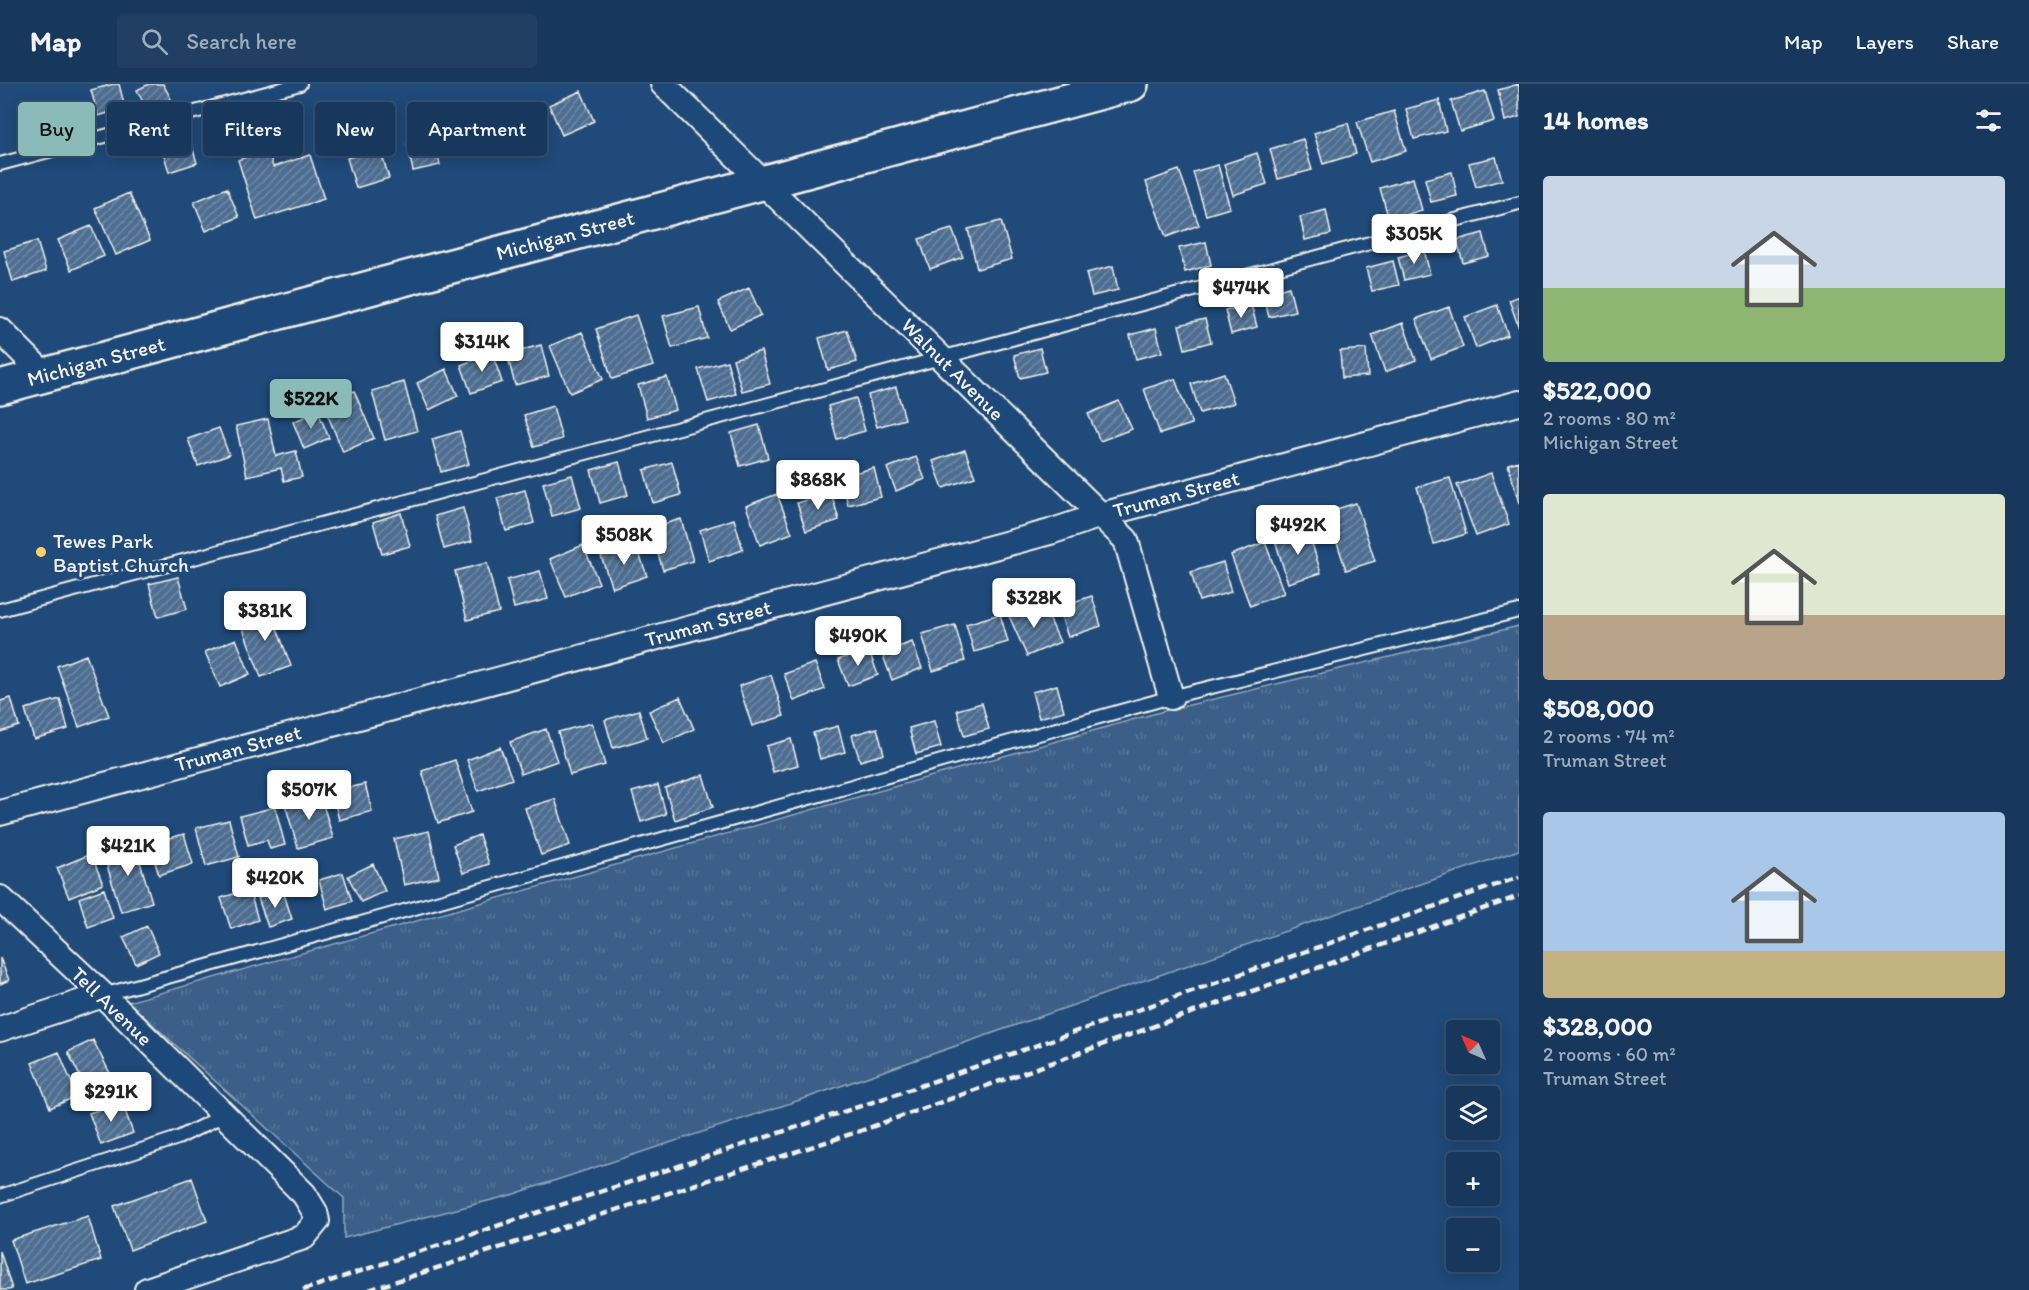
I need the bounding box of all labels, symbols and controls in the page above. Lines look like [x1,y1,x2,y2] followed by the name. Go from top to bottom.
[117,14,537,68] search box
[30,24,81,58] text: Map
[138,25,171,58] icon: search
[186,28,297,55] text: Search here
[1784,29,1823,54] text: Map
[1856,29,1914,54] text: Layers
[1947,29,1999,54] text: Share
[18,102,95,156] chip: Buy
[107,102,191,156] chip: Rent
[203,102,303,156] chip: Filters
[315,102,395,156] chip: New
[407,102,547,156] chip: Apartment
[1543,104,1649,136] text: 14 homes
[1972,104,2005,137] icon: filters
[493,205,637,265] street label: Michigan Street
[1372,214,1456,265] pin: $305K
[1720,215,1828,323] icon: home
[1386,221,1442,245] text: $305K
[1199,268,1283,319] pin: $474K
[1213,275,1269,299] text: $474K
[896,312,1010,426] street label: Walnut Avenue
[440,322,524,373] pin: $314K
[454,329,510,353] text: $314K
[24,331,168,391] street label: Michigan Street
[1543,374,1651,406] text: $522,000
[269,379,353,430] pin: $522K
[284,386,338,410] text: $522K
[1543,406,1676,430] text: 2 rooms · 80 m²
[1543,430,1678,454] text: Michigan Street
[776,460,860,511] pin: $868K
[1110,465,1242,523] street label: Truman Street
[790,467,846,491] text: $868K
[1256,505,1340,556] pin: $492K
[1270,512,1326,536] text: $492K
[582,515,666,566] pin: $508K
[596,522,652,546] text: $508K
[53,528,189,577] place label: Tewes Park Baptist Church
[1720,533,1828,641] icon: home
[34,545,48,559] marker: Tewes Park Baptist Church
[992,578,1076,629] pin: $328K
[1006,585,1062,609] text: $328K
[223,591,307,642] pin: $381K
[642,594,774,652] street label: Truman Street
[238,598,292,622] text: $381K
[816,616,900,667] pin: $490K
[829,623,887,647] text: $490K
[1543,692,1654,724] text: $508,000
[172,719,304,777] street label: Truman Street
[1543,724,1675,748] text: 2 rooms · 74 m²
[1543,748,1667,772] text: Truman Street
[267,770,351,821] pin: $507K
[281,777,337,801] text: $507K
[86,826,170,877] pin: $421K
[101,833,155,857] text: $421K
[1720,851,1828,959] icon: home
[233,858,317,909] pin: $420K
[246,865,304,889] text: $420K
[66,961,158,1051] street label: Tell Avenue
[1543,1010,1653,1042] text: $328,000
[1446,1020,1500,1074] north arrow
[1446,1020,1500,1272] map controls
[1543,1042,1676,1066] text: 2 rooms · 60 m²
[1543,1066,1667,1090] text: Truman Street
[69,1072,153,1123] pin: $291K
[84,1079,138,1103] text: $291K
[1446,1086,1500,1140] button: layers
[1446,1152,1500,1206] button: +
[1446,1218,1500,1272] button: −

